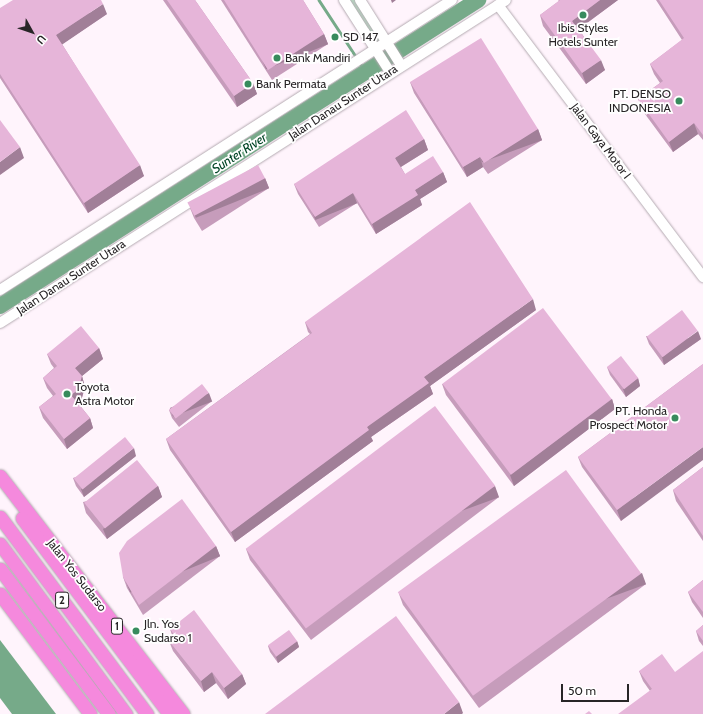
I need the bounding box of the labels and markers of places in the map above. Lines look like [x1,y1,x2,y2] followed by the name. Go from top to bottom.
[578,10,588,20] marker: Ibis Styles Hotels Sunter
[548,21,618,49] place label: Ibis Styles Hotels Sunter
[343,30,378,44] place label: SD 147
[330,32,340,42] marker: SD 147
[285,51,350,65] place label: Bank Mandiri
[272,53,282,63] marker: Bank Mandiri
[256,77,326,91] place label: Bank Permata
[243,79,253,89] marker: Bank Permata
[609,87,671,115] place label: PT. DENSO INDONESIA
[674,96,684,106] marker: PT. DENSO INDONESIA
[75,380,134,408] place label: Toyota Astra Motor
[62,389,72,399] marker: Toyota Astra Motor
[590,404,667,432] place label: PT. Honda Prospect Motor
[670,413,680,423] marker: PT. Honda Prospect Motor
[144,617,192,645] place label: Jln. Yos Sudarso 1
[131,626,141,636] marker: Jln. Yos Sudarso 1

